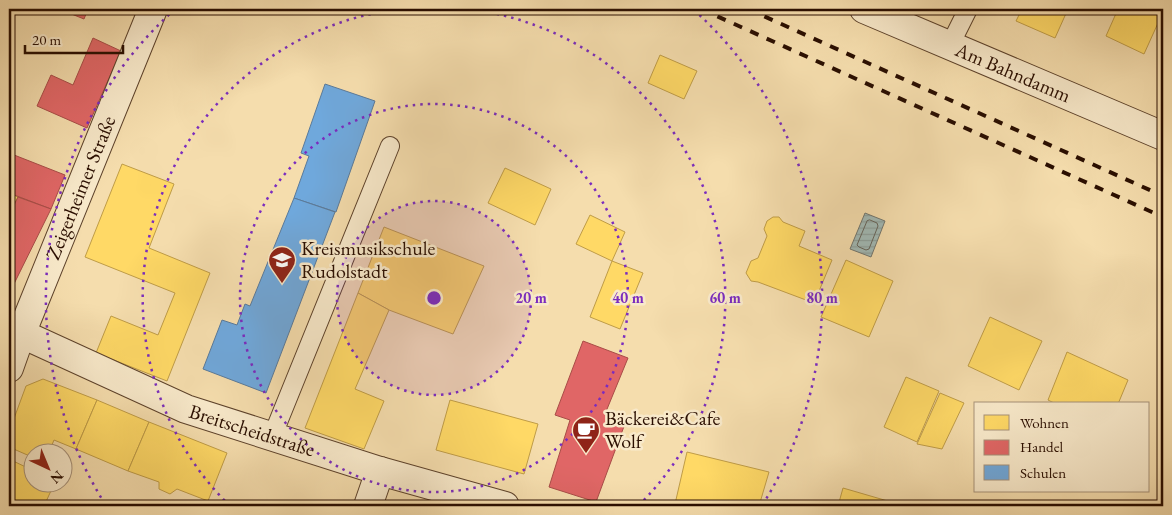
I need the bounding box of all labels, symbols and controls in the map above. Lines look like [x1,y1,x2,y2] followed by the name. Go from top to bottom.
[25,22,122,54] scale bar
[32,30,61,49] text: 20 m
[950,36,1075,109] street label: Am Bahndamm
[40,112,121,264] street label: Zeigerheimer Straße
[301,235,436,284] place label: Kreismusikschule Rudolstadt
[267,245,297,284] school or university icon: Kreismusikschule Rudolstadt
[515,288,547,307] text: 20 m
[612,288,644,307] text: 40 m
[709,288,741,307] text: 60 m
[806,288,838,307] text: 80 m
[425,289,443,307] centre of rings
[186,398,318,462] street label: Breitscheidstraße
[974,402,1150,492] legend
[605,405,721,454] place label: Bäckerei&Cafe Wolf
[1020,413,1069,432] text: Wohnen
[571,415,601,454] cafe icon: Bäckerei&Cafe Wolf
[1020,437,1063,456] text: Handel
[22,442,72,492] north arrow
[1020,463,1066,482] text: Schulen
[46,467,67,488] text: N

